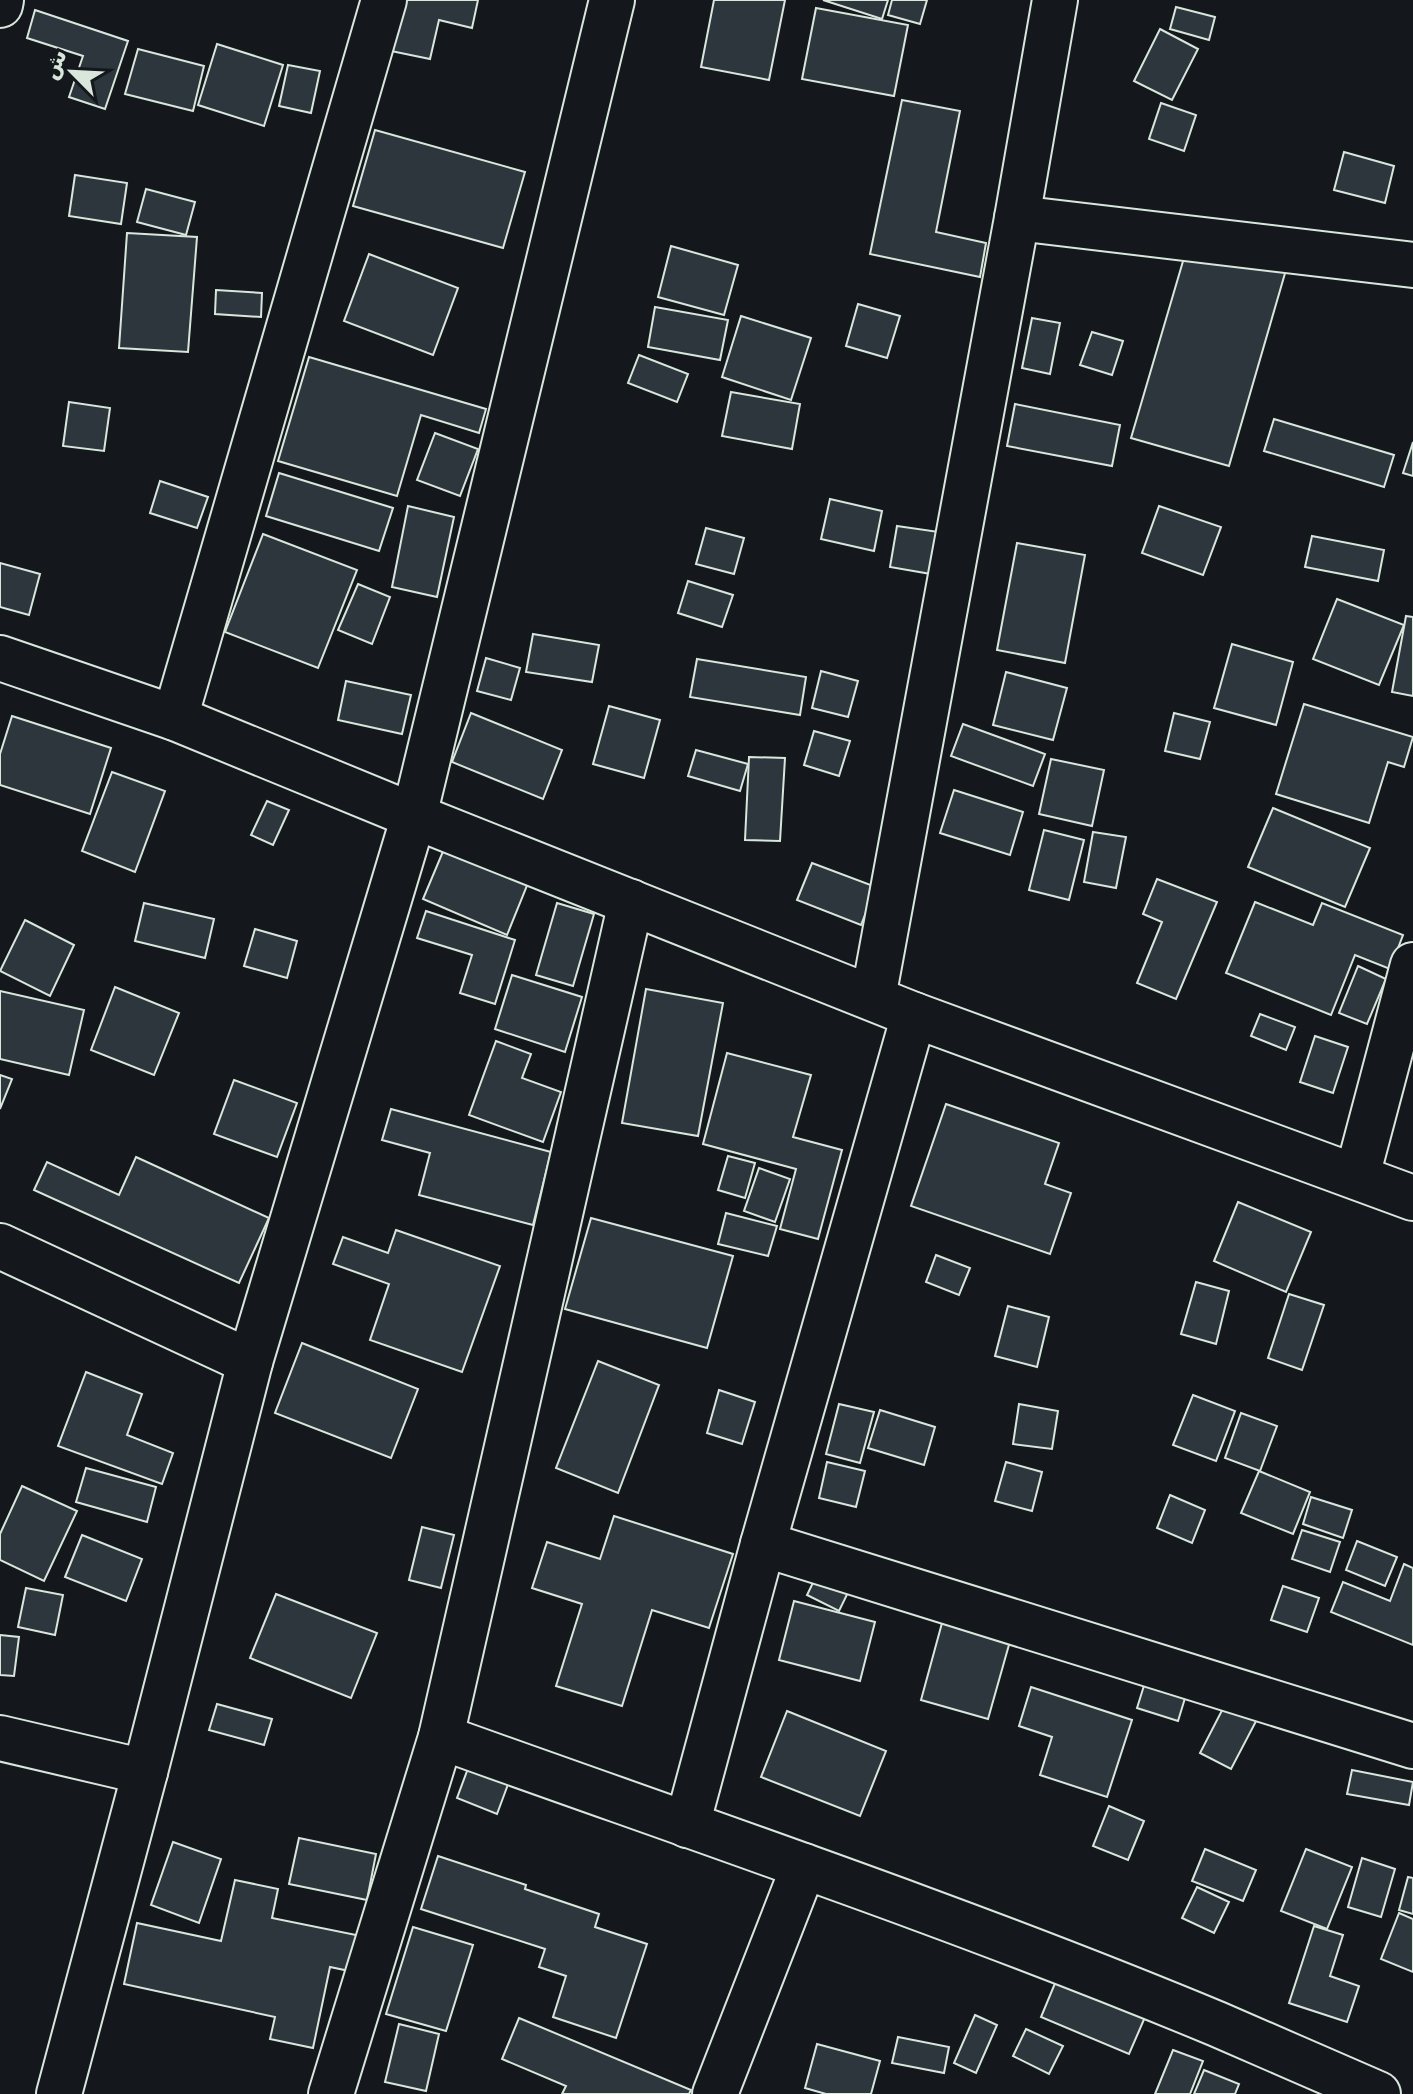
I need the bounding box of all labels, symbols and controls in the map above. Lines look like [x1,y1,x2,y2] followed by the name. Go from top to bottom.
[32,32,112,112] north arrow
[37,45,72,83] text: ش

